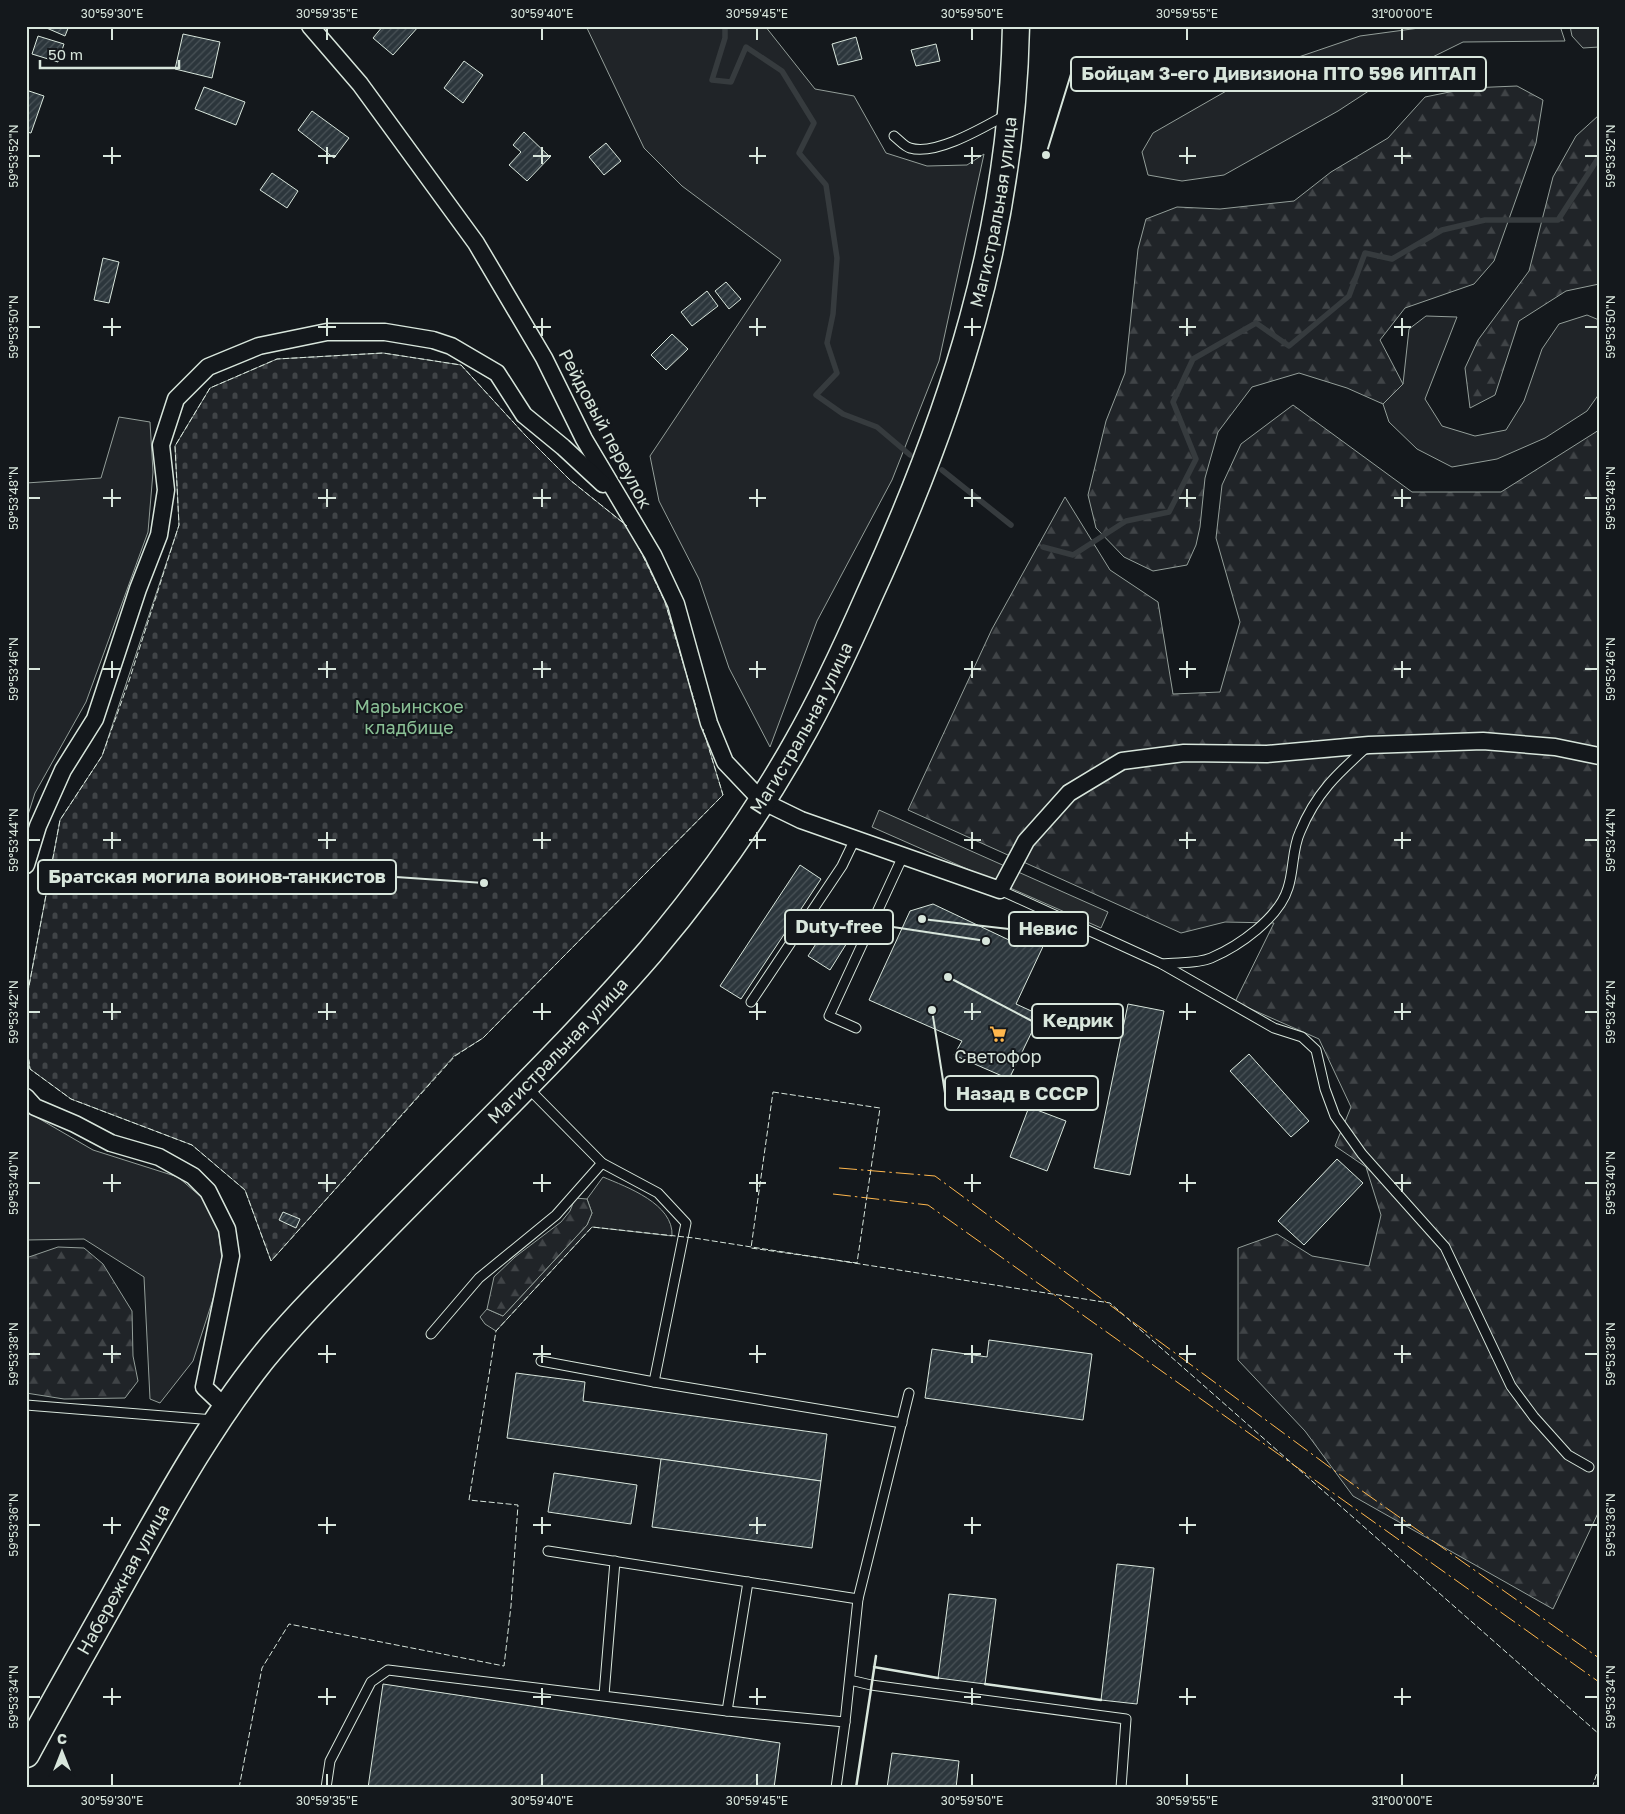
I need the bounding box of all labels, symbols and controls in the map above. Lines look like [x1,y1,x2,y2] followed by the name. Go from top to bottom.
[81,6,143,21] text: 30°59'30"E
[296,6,358,21] text: 30°59'35"E
[511,6,573,21] text: 30°59'40"E
[726,6,788,21] text: 30°59'45"E
[941,6,1003,21] text: 30°59'50"E
[1156,6,1218,21] text: 30°59'55"E
[1372,6,1432,21] text: 31°00'00"E
[40,38,179,70] scale bar
[48,45,83,63] text: 50 m
[1071,57,1486,91] callout: Бойцам 3-его Дивизиона ПТО 596 ИПТАП
[1081,61,1477,84] text: Бойцам 3-его Дивизиона ПТО 596 ИПТАП
[964,116,1021,309] street label: Магистральная улица
[6,124,21,188] text: 59°53'52"N
[1603,124,1618,188] text: 59°53'52"N
[6,295,21,359] text: 59°53'50"N
[1603,295,1618,359] text: 59°53'50"N
[555,345,657,512] street label: Рейдовый переулок
[6,466,21,530] text: 59°53'48"N
[1603,466,1618,530] text: 59°53'48"N
[6,637,21,701] text: 59°53'46"N
[1603,637,1618,701] text: 59°53'46"N
[744,638,857,818] street label: Магистральная улица
[354,695,464,738] park label: Марьинское кладбище
[6,808,21,872] text: 59°53'44"N
[1603,808,1618,872] text: 59°53'44"N
[38,860,396,894] callout: Братская могила воинов-танкистов
[48,864,386,887] text: Братская могила воинов-танкистов
[785,910,893,944] callout: Duty-free
[1009,912,1088,946] callout: Невис
[795,914,883,937] text: Duty-free
[1018,916,1078,939] text: Невис
[483,973,632,1128] street label: Магистральная улица
[6,980,21,1044] text: 59°53'42"N
[1603,980,1618,1044] text: 59°53'42"N
[1032,1004,1123,1038] callout: Кедрик
[1043,1008,1113,1031] text: Кедрик
[988,1024,1008,1044] supermarket icon: Светофор
[954,1045,1042,1067] place label: Светофор
[945,1076,1098,1110] callout: Назад в СССР
[956,1081,1089,1104] text: Назад в СССР
[6,1151,21,1215] text: 59°53'40"N
[1603,1151,1618,1215] text: 59°53'40"N
[6,1322,21,1386] text: 59°53'38"N
[1603,1322,1618,1386] text: 59°53'38"N
[6,1493,21,1557] text: 59°53'36"N
[1603,1493,1618,1557] text: 59°53'36"N
[72,1500,174,1658] street label: Набережная улица
[6,1665,21,1729] text: 59°53'34"N
[1603,1665,1618,1729] text: 59°53'34"N
[38,1726,88,1776] north arrow
[57,1730,67,1747] text: С
[81,1793,143,1808] text: 30°59'30"E
[296,1793,358,1808] text: 30°59'35"E
[511,1793,573,1808] text: 30°59'40"E
[726,1793,788,1808] text: 30°59'45"E
[941,1793,1003,1808] text: 30°59'50"E
[1156,1793,1218,1808] text: 30°59'55"E
[1372,1793,1432,1808] text: 31°00'00"E

